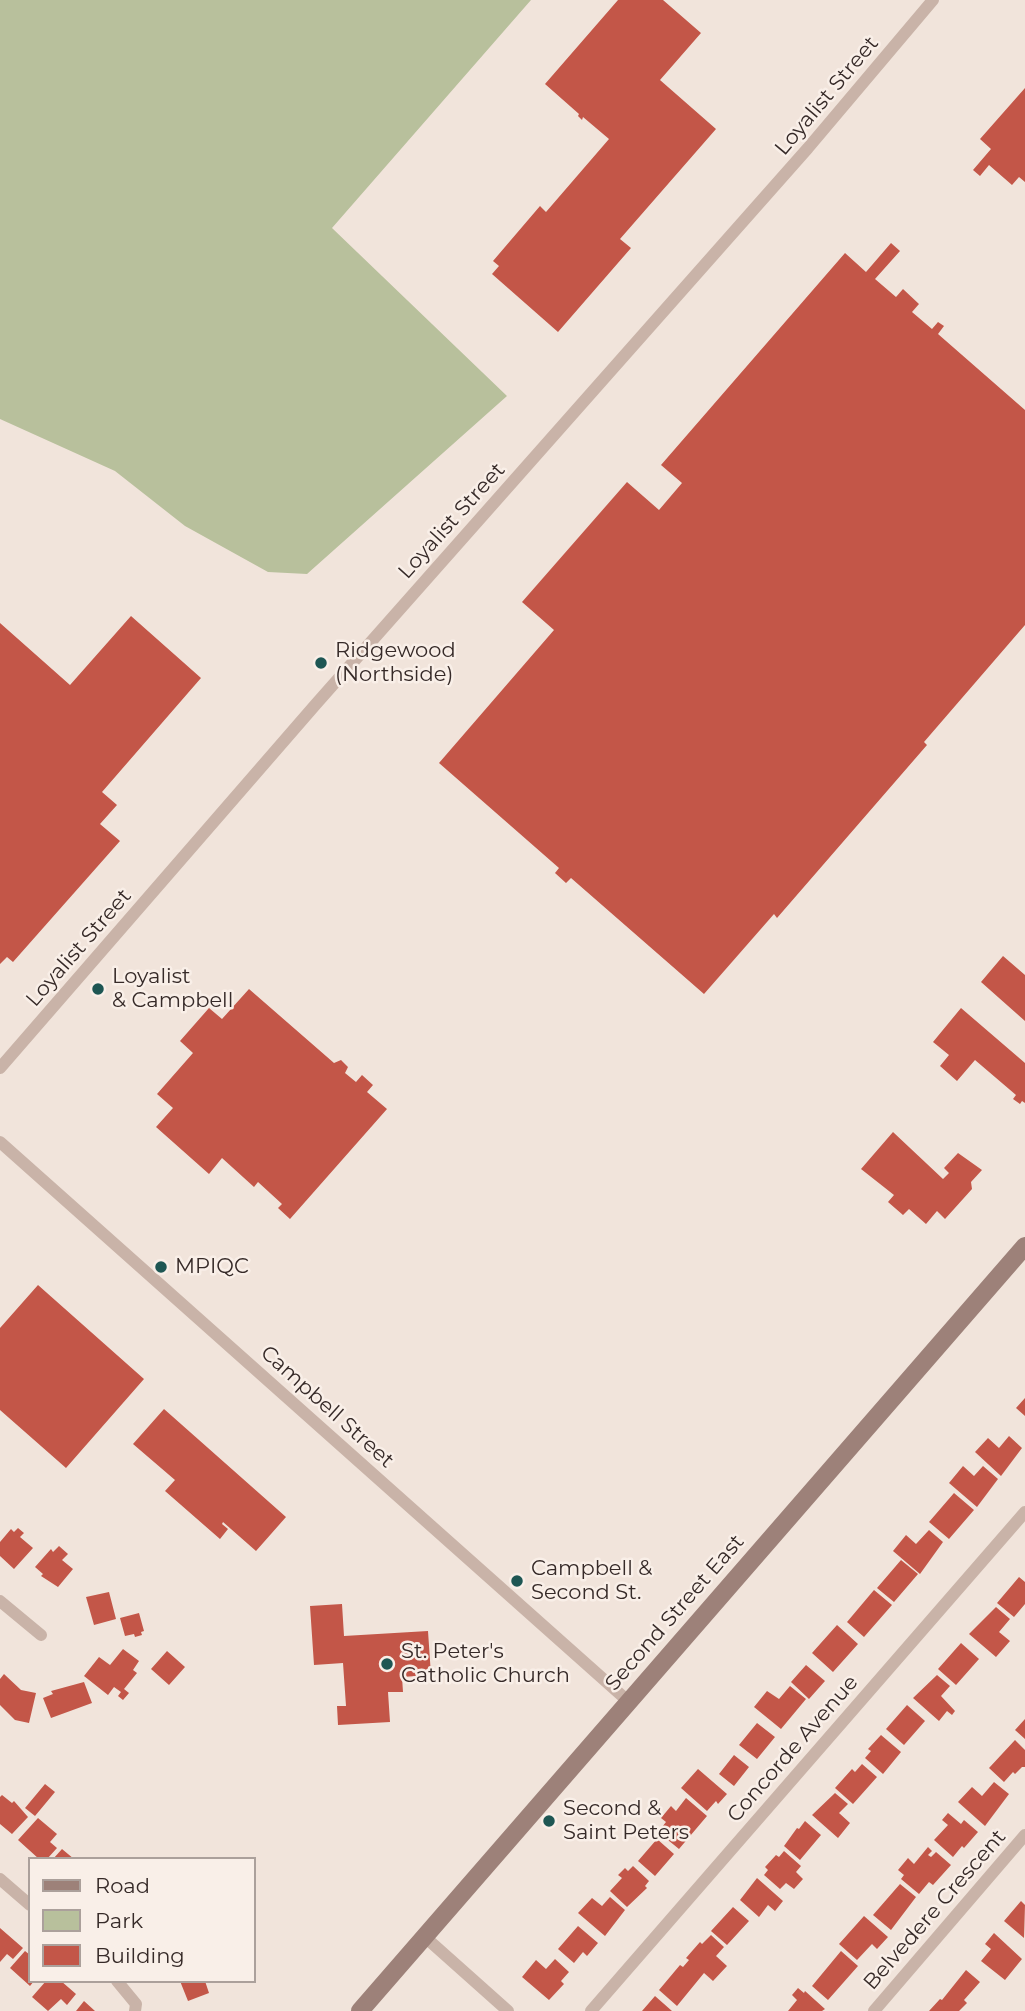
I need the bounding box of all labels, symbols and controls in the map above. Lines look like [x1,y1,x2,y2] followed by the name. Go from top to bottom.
[770,31,884,161] street label: Loyalist Street
[393,458,511,584] street label: Loyalist Street
[335,638,456,688] place label: Ridgewood (Northside)
[313,655,329,671] marker: Ridgewood (Northside)
[21,884,137,1012] street label: Loyalist Street
[112,964,233,1014] place label: Loyalist & Campbell
[90,981,106,997] marker: Loyalist & Campbell
[175,1254,249,1280] place label: MPIQC
[153,1259,169,1275] marker: MPIQC
[255,1340,399,1474] street label: Campbell Street
[600,1530,750,1696] street label: Second Street East
[531,1556,652,1606] place label: Campbell & Second St.
[509,1573,525,1589] marker: Campbell & Second St.
[401,1639,570,1689] place label: St. Peter's Catholic Church
[379,1656,395,1672] marker: St. Peter's Catholic Church
[722,1670,864,1828] street label: Concorde Avenue
[563,1796,689,1846] place label: Second & Saint Peters
[541,1813,557,1829] marker: Second & Saint Peters
[859,1825,1011,1995] street label: Belvedere Crescent
[28,1857,256,1983] legend
[95,1873,150,1898] text: Road
[95,1908,143,1933] text: Park
[95,1943,185,1968] text: Building

